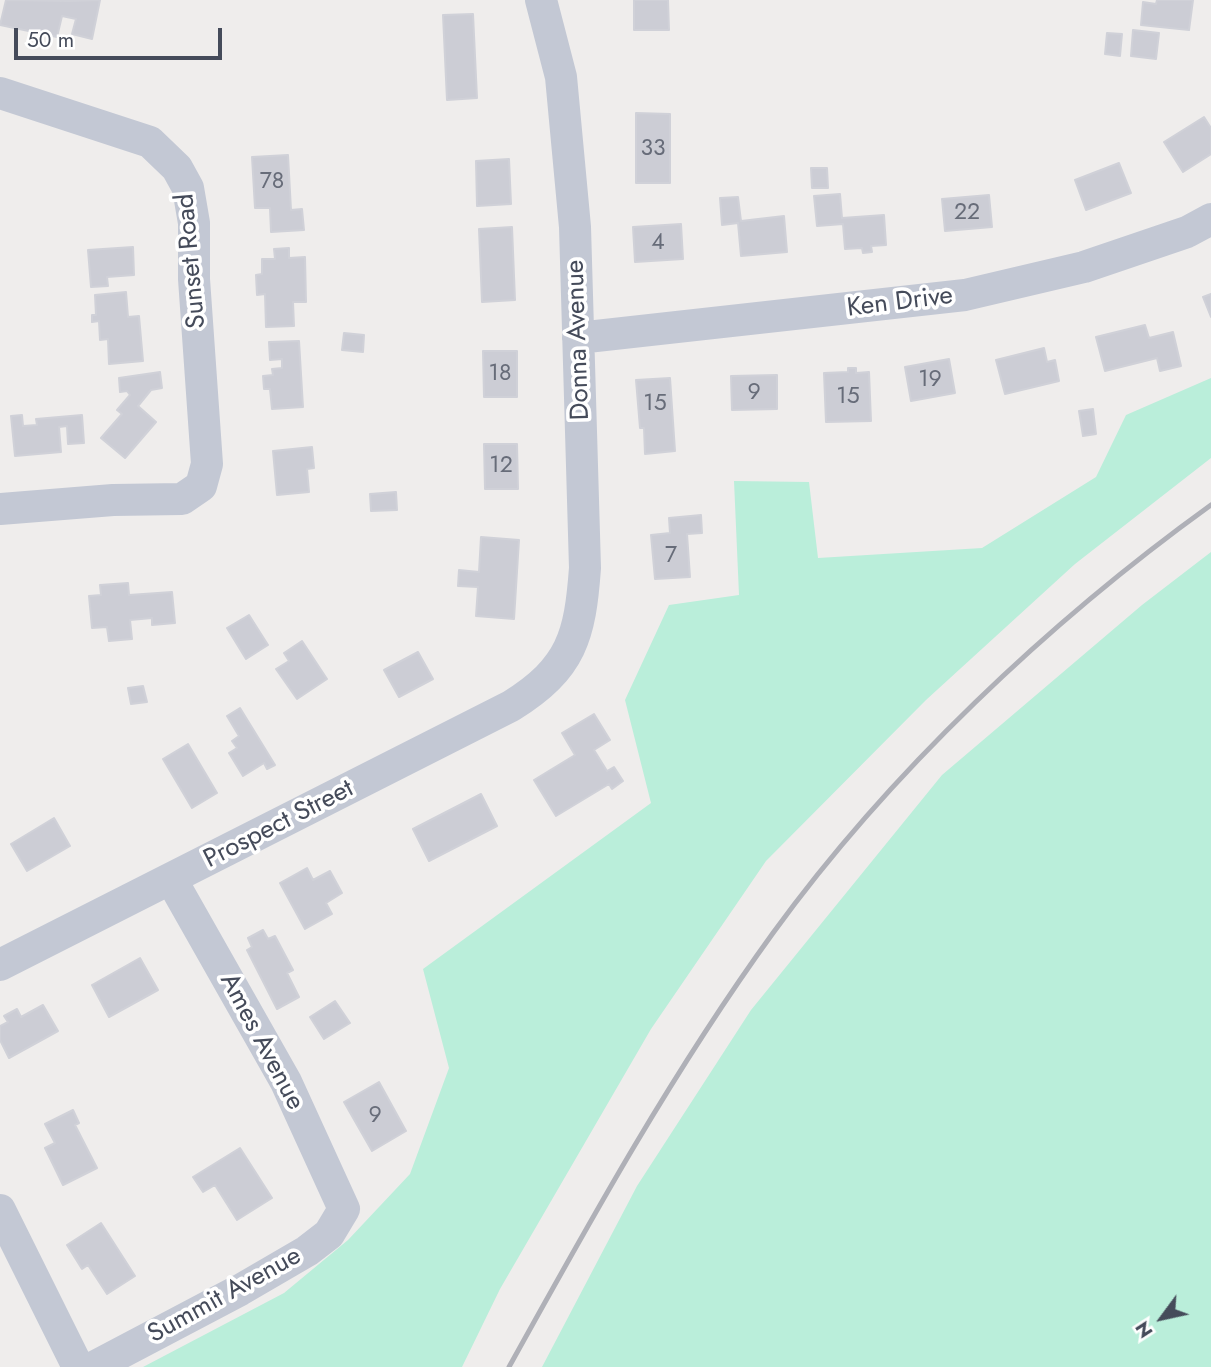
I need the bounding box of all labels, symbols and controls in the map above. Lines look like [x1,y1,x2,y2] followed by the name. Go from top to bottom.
[18,14,226,58] scale bar
[27,25,74,55] text: 50 m
[640,135,666,163] house number: 33
[260,168,284,196] house number: 78
[171,192,213,330] street label: Sunset Road
[954,199,980,227] house number: 22
[651,229,665,257] house number: 4
[561,259,597,421] street label: Donna Avenue
[845,281,955,325] street label: Ken Drive
[489,360,511,388] house number: 18
[918,366,942,394] house number: 19
[747,379,761,407] house number: 9
[836,383,860,411] house number: 15
[643,390,667,418] house number: 15
[489,452,513,480] house number: 12
[665,542,677,570] house number: 7
[199,774,359,876] street label: Prospect Street
[212,968,310,1116] street label: Ames Avenue
[368,1102,382,1130] house number: 9
[143,1241,307,1351] street label: Summit Avenue
[1127,1283,1197,1353] north arrow
[1129,1316,1159,1343] text: N

